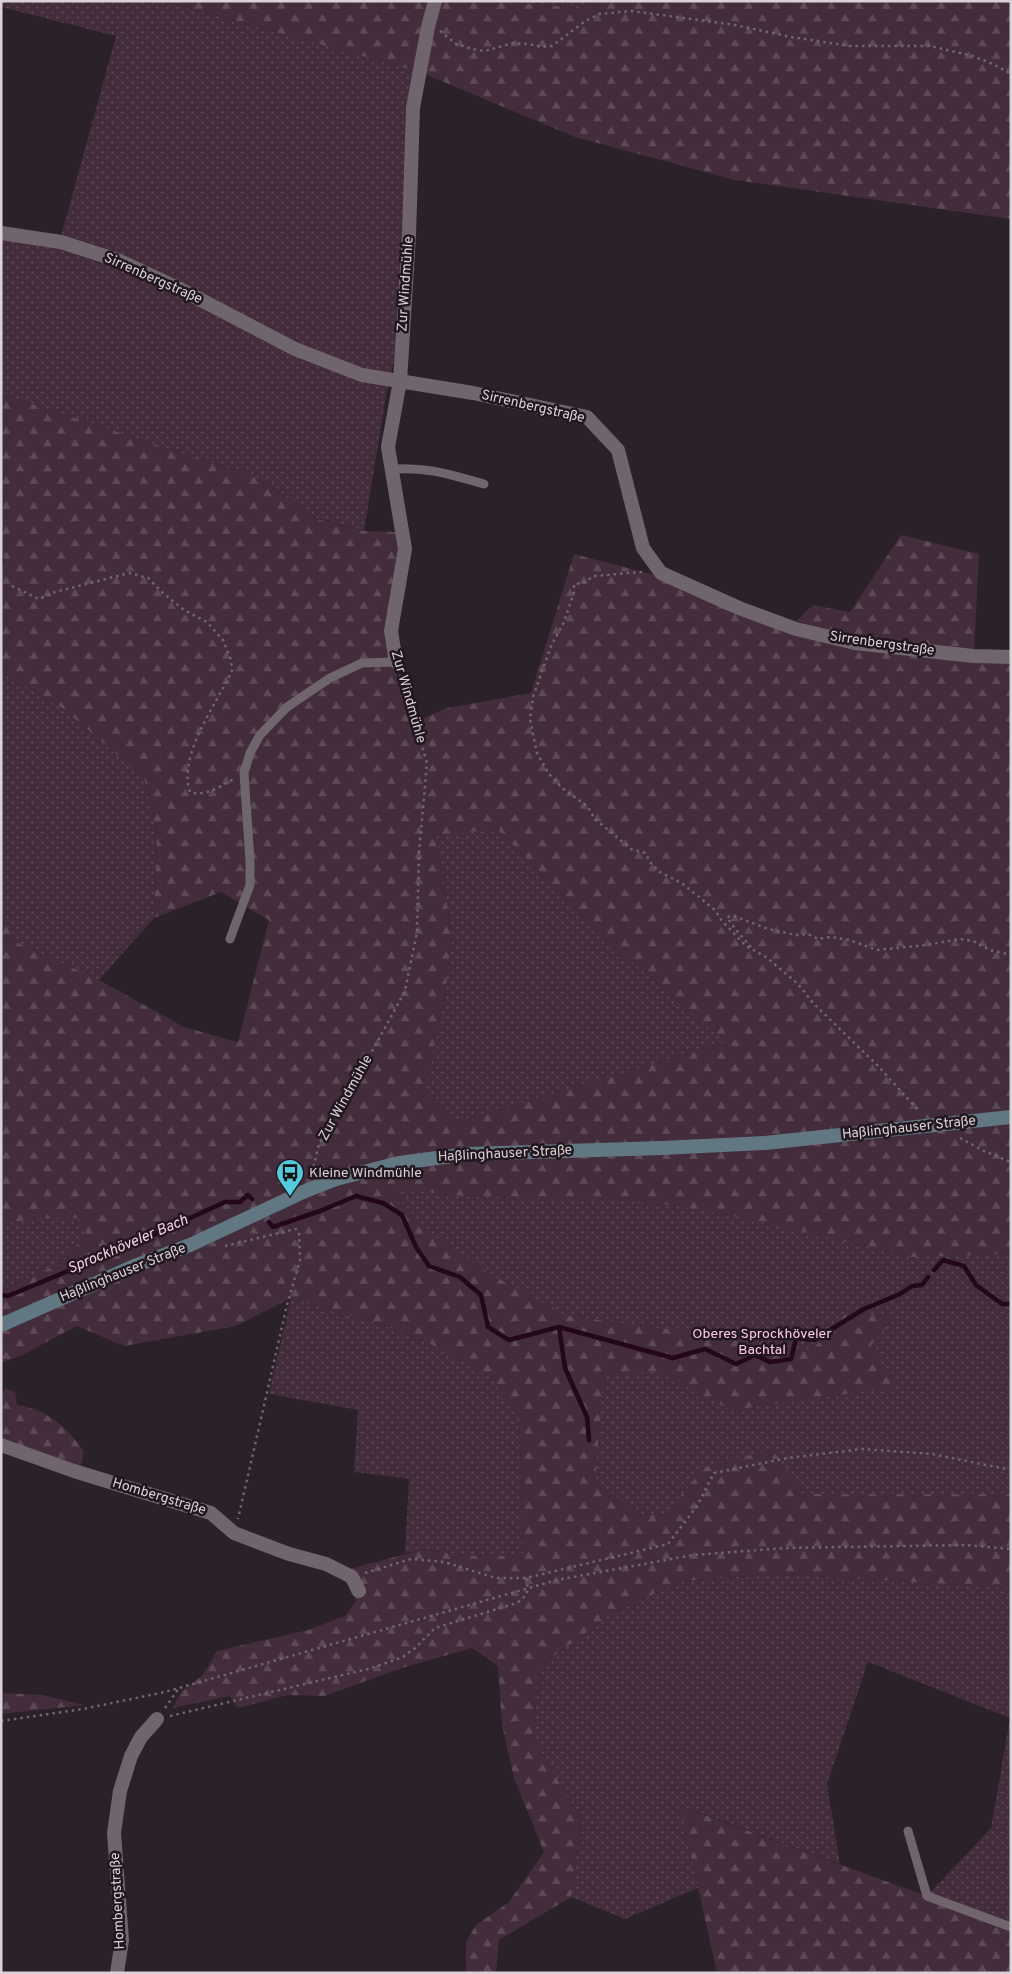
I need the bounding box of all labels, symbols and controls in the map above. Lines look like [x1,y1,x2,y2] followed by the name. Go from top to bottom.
[394,236,418,332] street label: Zur Windmühle
[101,250,205,308] street label: Sirrenbergstraße
[480,387,586,427] street label: Sirrenbergstraße
[828,628,936,660] street label: Sirrenbergstraße
[387,649,429,745] street label: Zur Windmühle
[315,1052,377,1144] street label: Zur Windmühle
[841,1113,977,1143] street label: Haßlinghauser Straße
[437,1142,573,1166] street label: Haßlinghauser Straße
[275,1158,305,1197] bus stop icon: Kleine Windmühle
[309,1165,422,1182] place label: Kleine Windmühle
[65,1211,191,1279] water label: Sprockhöveler Bach
[57,1240,189,1306] street label: Haßlinghauser Straße
[692,1326,832,1359] park label: Oberes Sprockhöveler Bachtal
[110,1475,208,1519] street label: Hombergstraße
[107,1852,129,1950] street label: Hombergstraße

